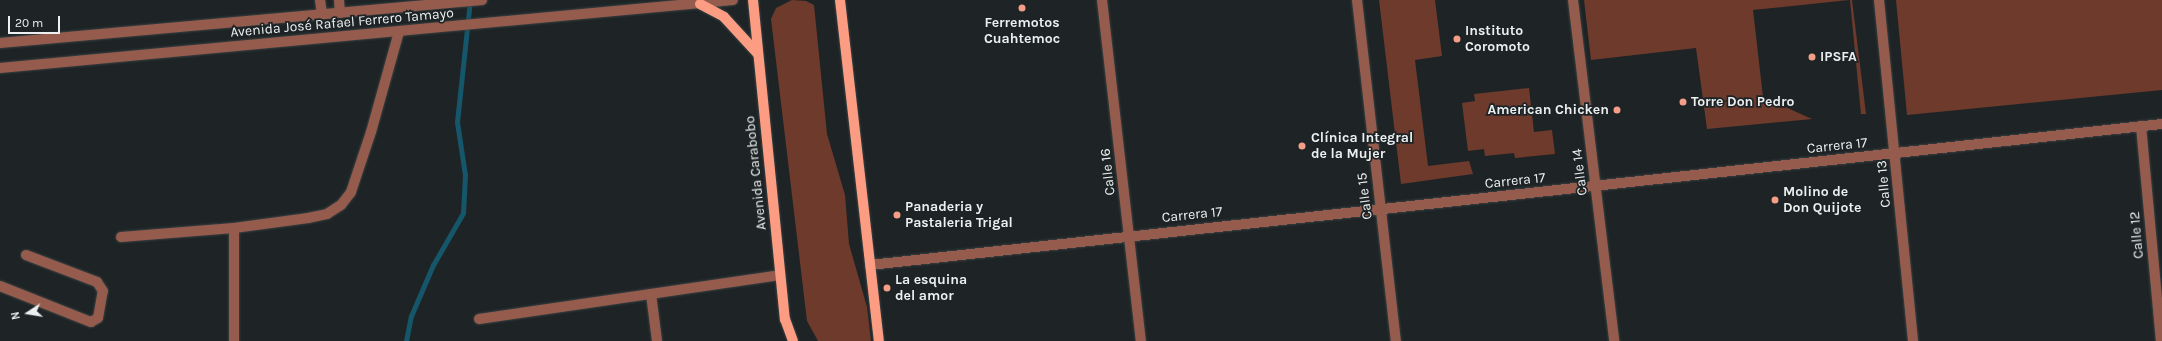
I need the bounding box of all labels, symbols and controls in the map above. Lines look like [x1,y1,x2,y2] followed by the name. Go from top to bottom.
[1017,3,1027,13] marker: Ferremotos Cuahtemoc
[230,5,454,41] street label: Avenida José Rafael Ferrero Tamayo
[10,8,62,34] scale bar
[984,15,1060,48] place label: Ferremotos Cuahtemoc
[15,16,43,30] text: 20 m
[1465,23,1530,56] place label: Instituto Coromoto
[1452,34,1462,44] marker: Instituto Coromoto
[1820,49,1857,65] place label: IPSFA
[1807,52,1817,62] marker: IPSFA
[1691,94,1794,110] place label: Torre Don Pedro
[1678,97,1688,107] marker: Torre Don Pedro
[1488,102,1609,118] place label: American Chicken
[1612,105,1622,115] marker: American Chicken
[742,115,770,231] street label: Avenida Carabobo
[1311,130,1413,162] place label: Clínica Integral de la Mujer
[1806,134,1868,158] street label: Carrera 17
[1296,140,1308,152] marker: Clínica Integral de la Mujer
[1097,148,1119,196] street label: Calle 16
[1569,148,1591,196] street label: Calle 14
[1874,160,1894,208] street label: Calle 13
[1484,169,1546,193] street label: Carrera 17
[1354,172,1376,220] street label: Calle 15
[1783,184,1861,216] place label: Molino de Don Quijote
[1770,195,1780,205] marker: Molino de Don Quijote
[905,199,1013,232] place label: Panaderia y Pastaleria Trigal
[1161,203,1223,227] street label: Carrera 17
[892,210,902,220] marker: Panaderia y Pastaleria Trigal
[2127,211,2147,259] street label: Calle 12
[895,272,967,304] place label: La esquina del amor
[882,283,892,293] marker: La esquina del amor
[8,293,48,333] north arrow
[9,310,23,321] text: N

